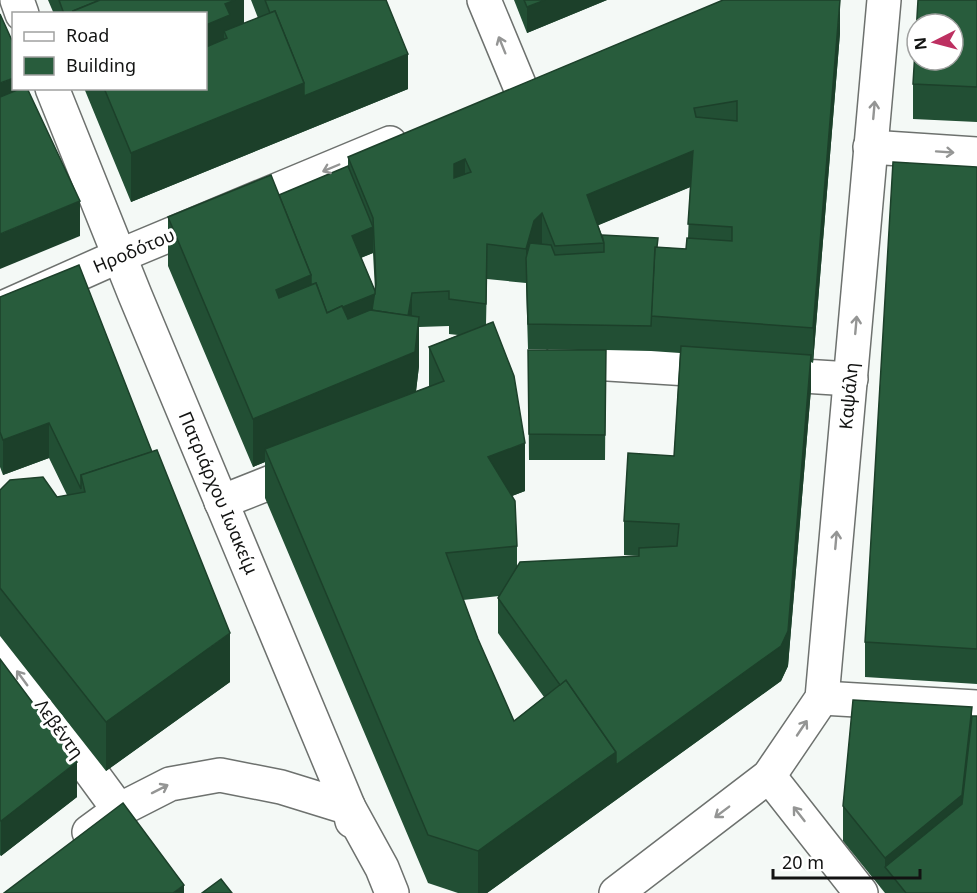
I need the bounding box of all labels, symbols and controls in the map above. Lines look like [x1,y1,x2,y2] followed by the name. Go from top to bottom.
[12,12,207,90] legend
[905,12,965,72] north arrow
[66,23,109,47] text: Road
[496,36,507,54] one-way arrow
[908,36,932,51] text: N
[66,53,136,77] text: Building
[869,100,880,120] one-way arrow
[934,147,954,158] one-way arrow
[322,163,340,174] one-way arrow
[89,222,178,278] street label: Ηροδότου
[851,315,862,335] one-way arrow
[833,361,863,430] street label: Καψάλη
[174,408,264,578] street label: Πατριάρχου Ιωακείμ
[831,530,842,550] one-way arrow
[16,670,29,686] one-way arrow
[30,694,89,763] street label: Λεβέντη
[796,720,808,737] one-way arrow
[151,783,168,795] one-way arrow
[715,806,731,818] one-way arrow
[792,807,805,823] one-way arrow
[773,842,920,880] scale bar
[782,850,824,874] text: 20 m

